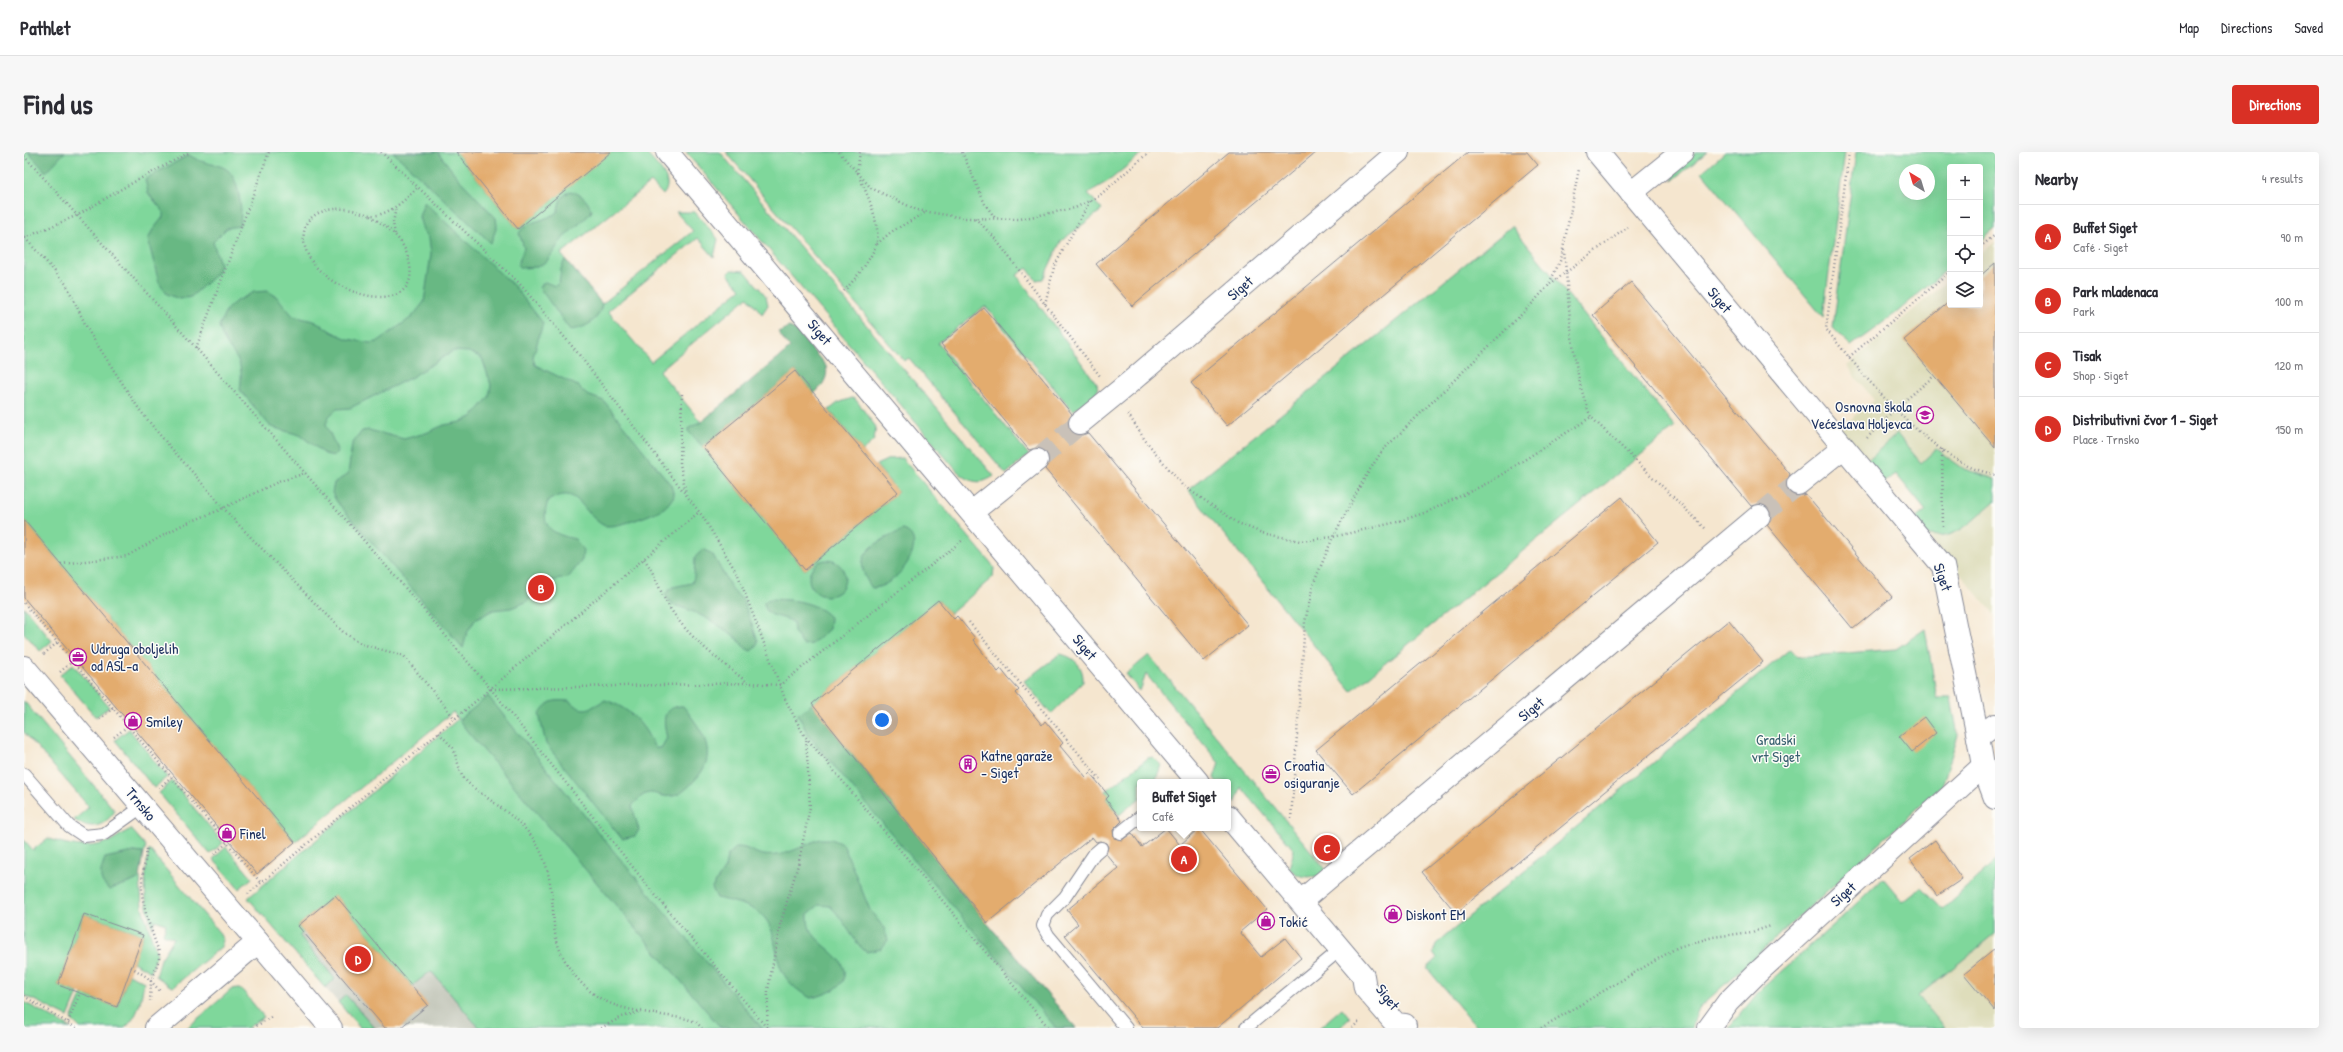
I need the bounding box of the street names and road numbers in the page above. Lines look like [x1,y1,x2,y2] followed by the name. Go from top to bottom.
[1223,270,1258,305] street label: Siget
[1703,283,1738,318] street label: Siget
[803,315,838,350] street label: Siget
[1929,560,1958,594] street label: Siget
[1068,630,1103,665] street label: Siget
[1514,691,1549,726] street label: Siget
[121,783,161,825] street label: Trnsko
[1826,876,1861,911] street label: Siget
[1371,979,1405,1015] street label: Siget

